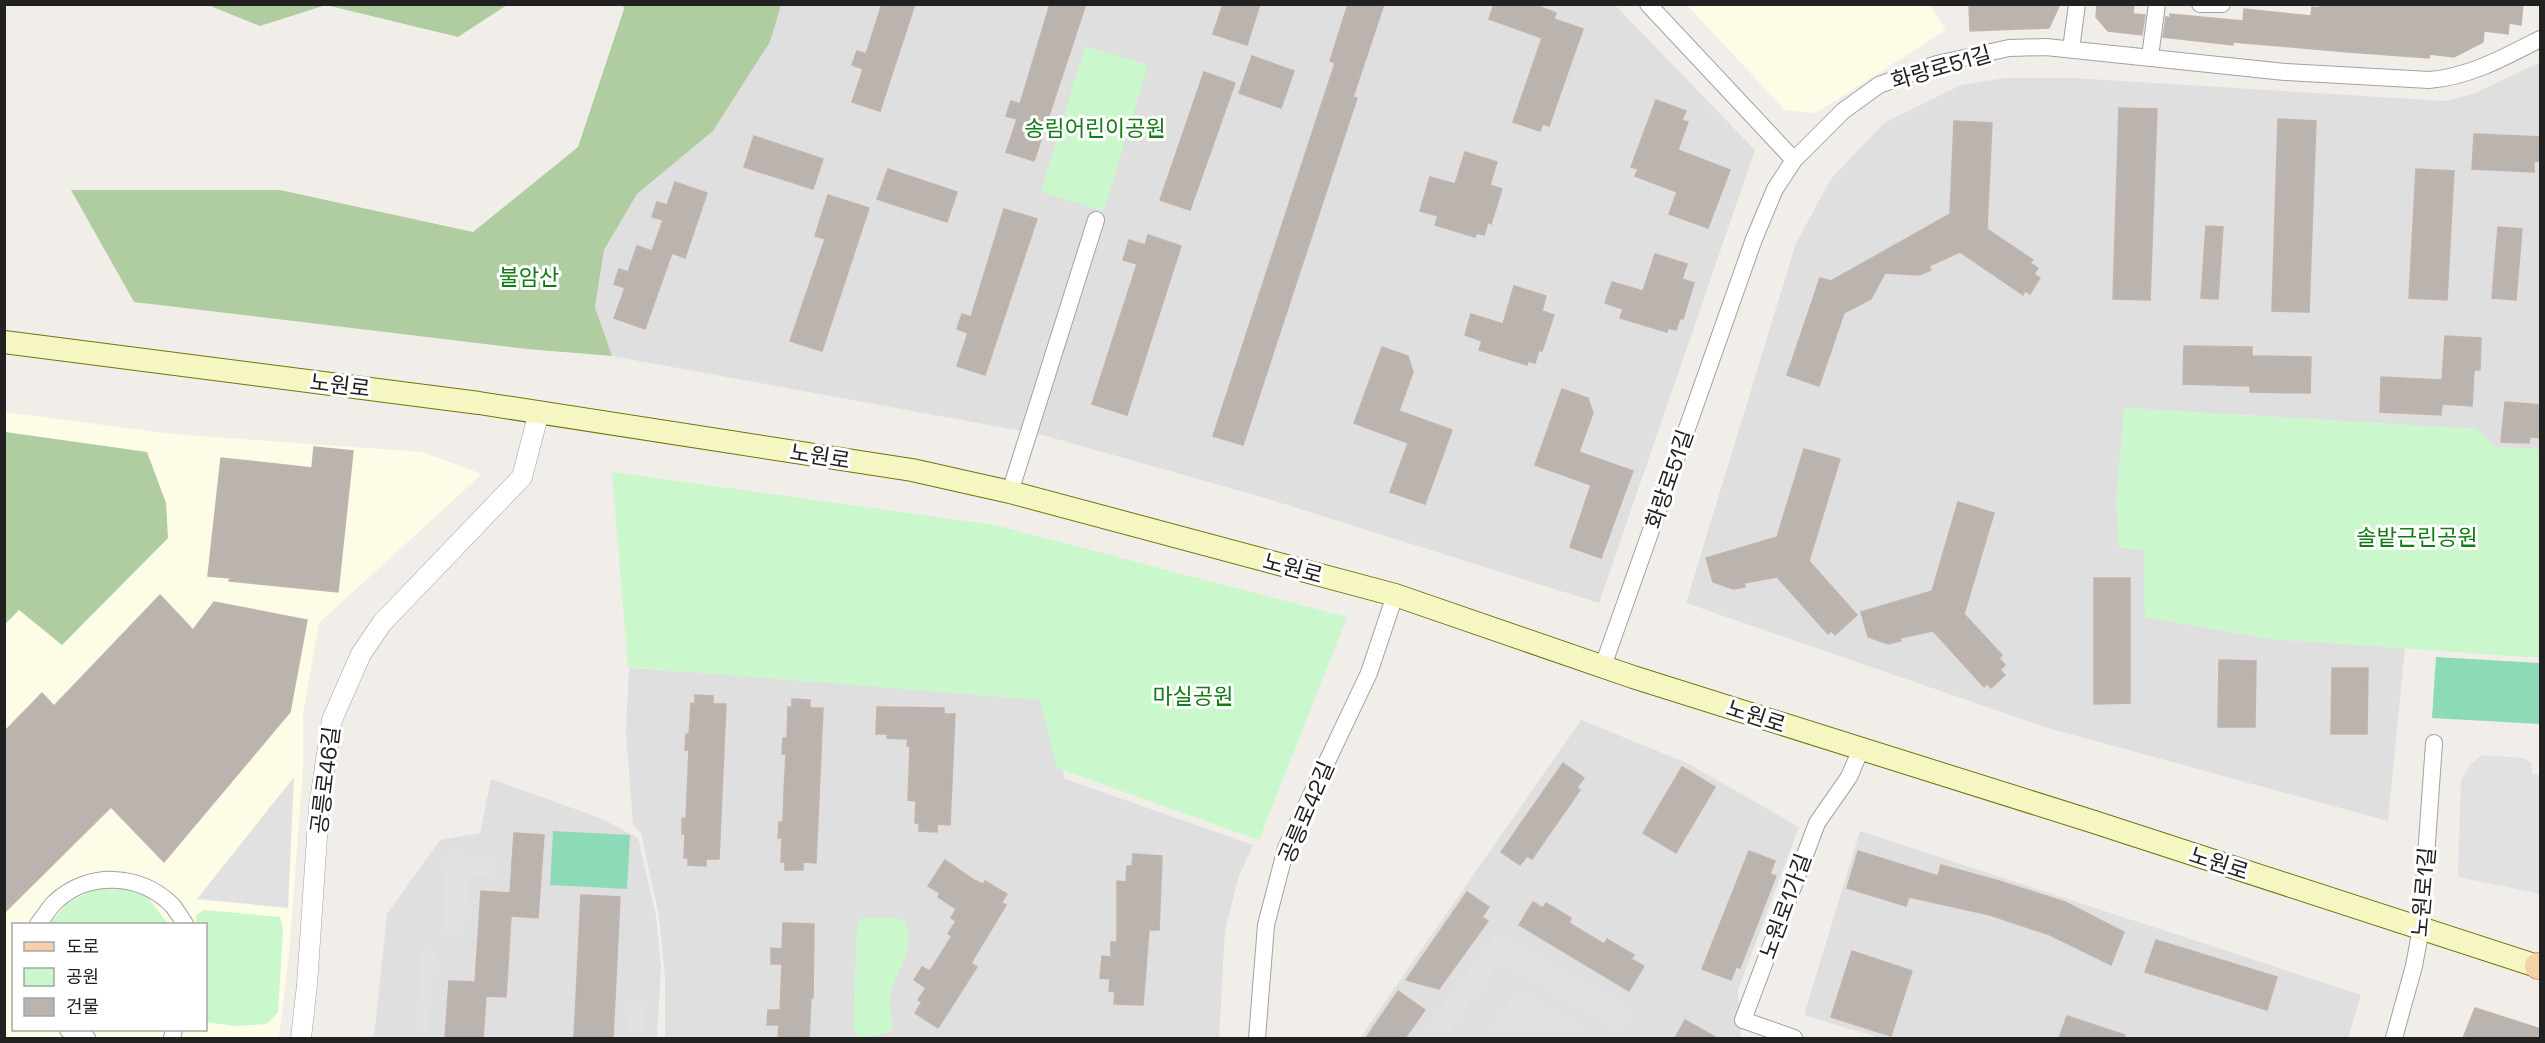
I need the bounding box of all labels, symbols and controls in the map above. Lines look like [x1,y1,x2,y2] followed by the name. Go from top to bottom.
[1888,39,1994,95] street label: 화랑로51길
[1024,114,1166,142] park label: 송림어린이공원
[499,263,559,291] park label: 불암산
[308,367,372,403] street label: 노원로
[1639,426,1699,532] street label: 화랑로51길
[788,437,852,475] street label: 노원로
[2356,523,2478,551] park label: 솔밭근린공원
[1260,547,1326,589] street label: 노원로
[1153,682,1233,710] park label: 마실공원
[1723,693,1789,739] street label: 노원로
[305,725,345,835] street label: 공릉로46길
[1272,757,1340,867] street label: 공릉로42길
[2186,840,2252,886] street label: 노원로
[2405,846,2441,938] street label: 노원로1길
[1753,849,1817,963] street label: 노원로1가길
[12,923,207,1031] legend
[66,935,99,958] text: 도로
[66,965,99,988] text: 공원
[66,995,99,1018] text: 건물

